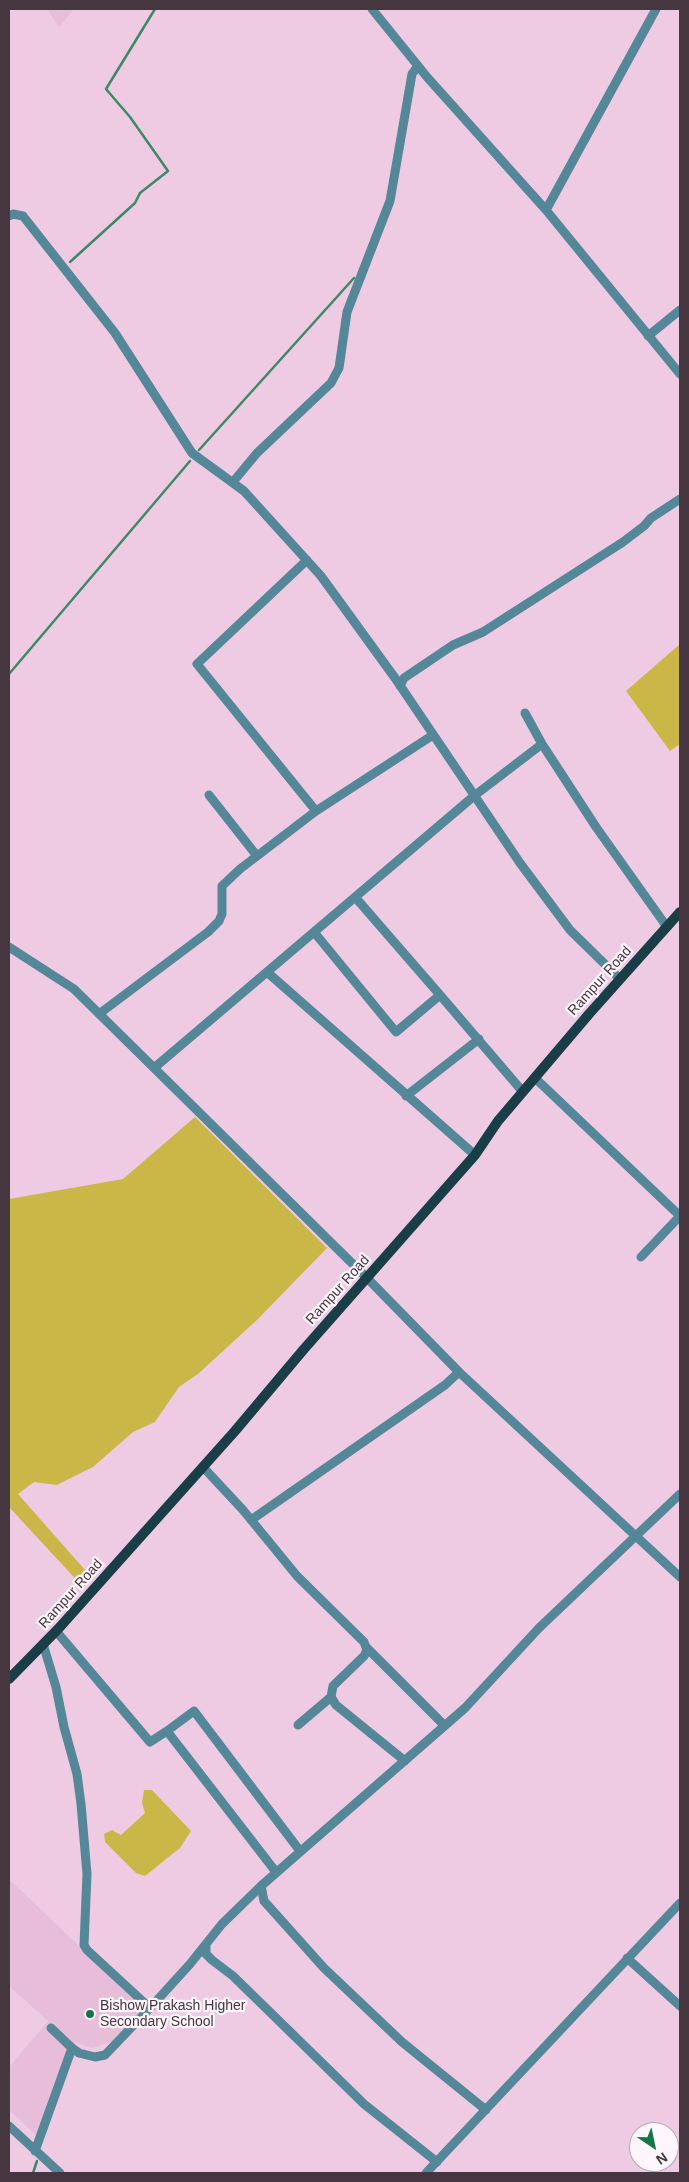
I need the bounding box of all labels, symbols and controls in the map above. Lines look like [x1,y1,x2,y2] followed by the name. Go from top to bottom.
[565,943,635,1019] street label: Rampur Road
[303,1252,373,1328] street label: Rampur Road
[36,1556,106,1632] street label: Rampur Road
[100,1998,246,2030] place label: Bishow Prakash Higher Secondary School
[84,2008,96,2020] marker: Bishow Prakash Higher Secondary School
[629,2122,679,2172] north arrow
[653,2149,670,2168] text: N

